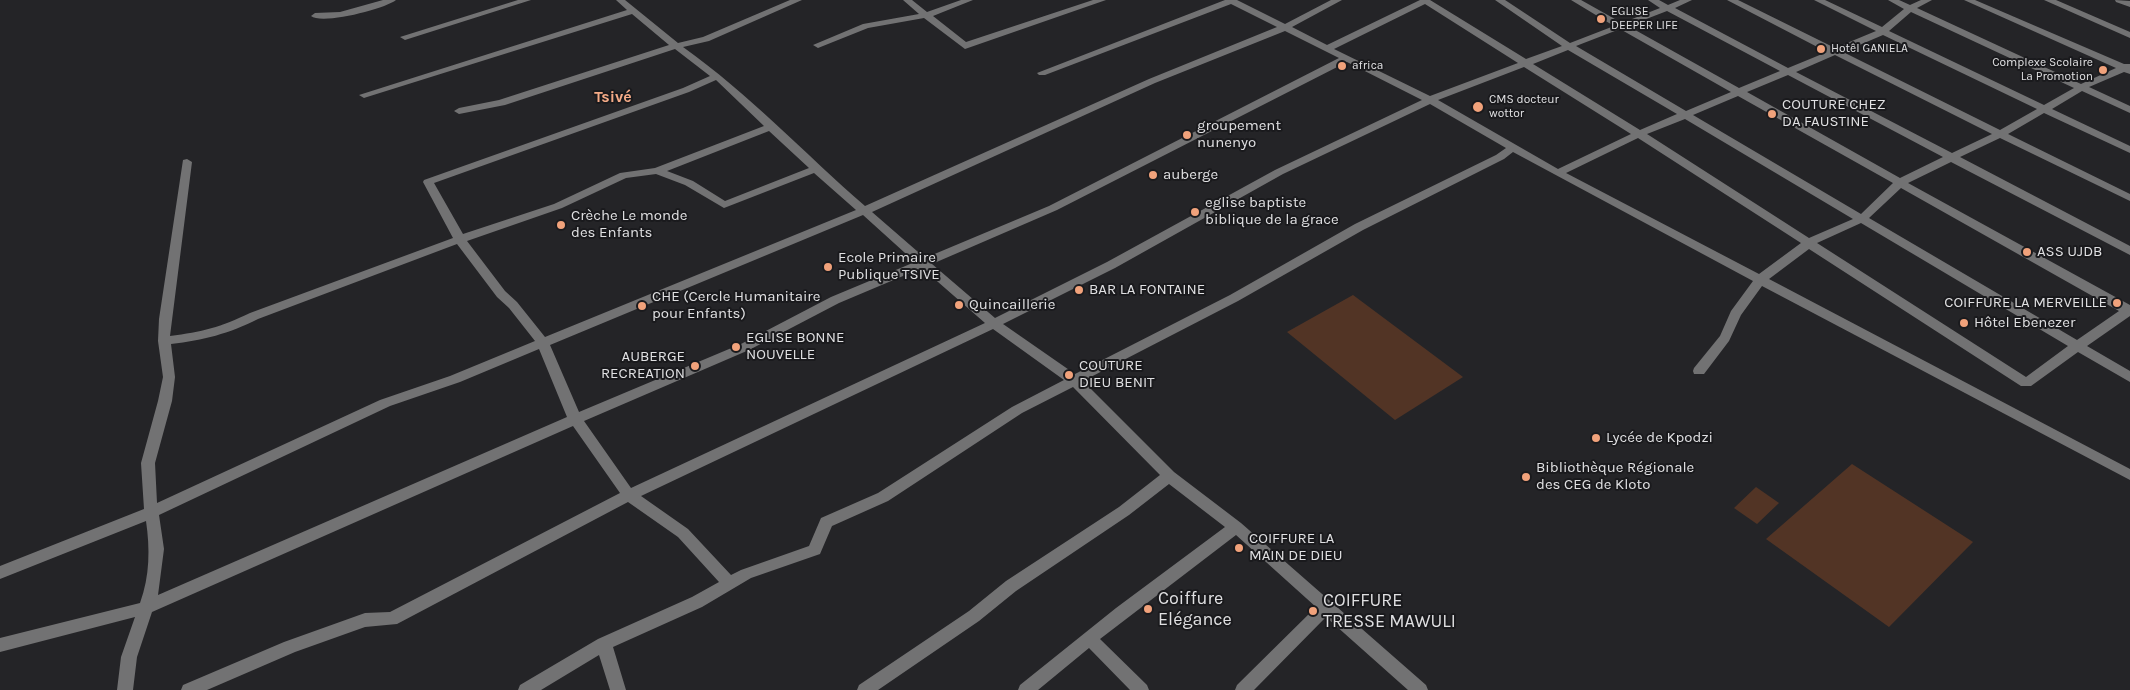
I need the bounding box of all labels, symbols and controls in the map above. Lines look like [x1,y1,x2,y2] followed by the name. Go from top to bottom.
[1611,5,1678,33] place label: EGLISE DEEPER LIFE
[1595,13,1607,25] marker: EGLISE DEEPER LIFE
[1831,42,1908,56] place label: Hotêl GANIELA
[1815,43,1827,55] marker: Hotêl GANIELA
[1992,56,2093,84] place label: Complexe Scolaire La Promotion
[1352,59,1383,73] place label: africa
[1336,60,1348,72] marker: africa
[2097,64,2109,76] marker: Complexe Scolaire La Promotion
[594,87,632,107] district label: Tsivé
[1489,93,1559,121] place label: CMS docteur wottor
[1782,96,1886,131] place label: COUTURE CHEZ DA FAUSTINE
[1471,100,1485,114] marker: CMS docteur wottor
[1766,108,1778,120] marker: COUTURE CHEZ DA FAUSTINE
[1197,117,1281,152] place label: groupement nunenyo
[1181,129,1193,141] marker: groupement nunenyo
[1163,166,1218,184] place label: auberge
[1147,169,1159,181] marker: auberge
[1205,194,1339,229] place label: eglise baptiste biblique de la grace
[1189,206,1201,218] marker: eglise baptiste biblique de la grace
[571,207,688,242] place label: Crèche Le monde des Enfants
[555,219,567,231] marker: Crèche Le monde des Enfants
[2037,243,2102,261] place label: ASS UJDB
[2021,246,2033,258] marker: ASS UJDB
[838,249,940,284] place label: Ecole Primaire Publique TSIVE
[822,261,834,273] marker: Ecole Primaire Publique TSIVE
[1089,281,1205,299] place label: BAR LA FONTAINE
[1073,284,1085,296] marker: BAR LA FONTAINE
[652,288,820,323] place label: CHE (Cercle Humanitaire pour Enfants)
[1944,294,2107,312] place label: COIFFURE LA MERVEILLE
[969,296,1056,314] place label: Quincaillerie
[2111,297,2123,309] marker: COIFFURE LA MERVEILLE
[953,299,965,311] marker: Quincaillerie
[636,300,648,312] marker: CHE (Cercle Humanitaire pour Enfants)
[1974,314,2075,332] place label: Hôtel Ebenezer
[1958,317,1970,329] marker: Hôtel Ebenezer
[746,329,844,364] place label: EGLISE BONNE NOUVELLE
[730,341,742,353] marker: EGLISE BONNE NOUVELLE
[601,348,685,383] place label: AUBERGE RECREATION
[1079,357,1155,392] place label: COUTURE DIEU BENIT
[689,360,701,372] marker: AUBERGE RECREATION
[1063,369,1075,381] marker: COUTURE DIEU BENIT
[1606,429,1713,447] place label: Lycée de Kpodzi
[1590,432,1602,444] marker: Lycée de Kpodzi
[1536,459,1694,494] place label: Bibliothèque Régionale des CEG de Kloto
[1520,471,1532,483] marker: Bibliothèque Régionale des CEG de Kloto
[1249,530,1343,565] place label: COIFFURE LA MAIN DE DIEU
[1233,542,1245,554] marker: COIFFURE LA MAIN DE DIEU
[1158,588,1232,630] place label: Coiffure Elégance
[1323,590,1456,632] place label: COIFFURE TRESSE MAWULI
[1142,603,1154,615] marker: Coiffure Elégance
[1307,605,1319,617] marker: COIFFURE TRESSE MAWULI

